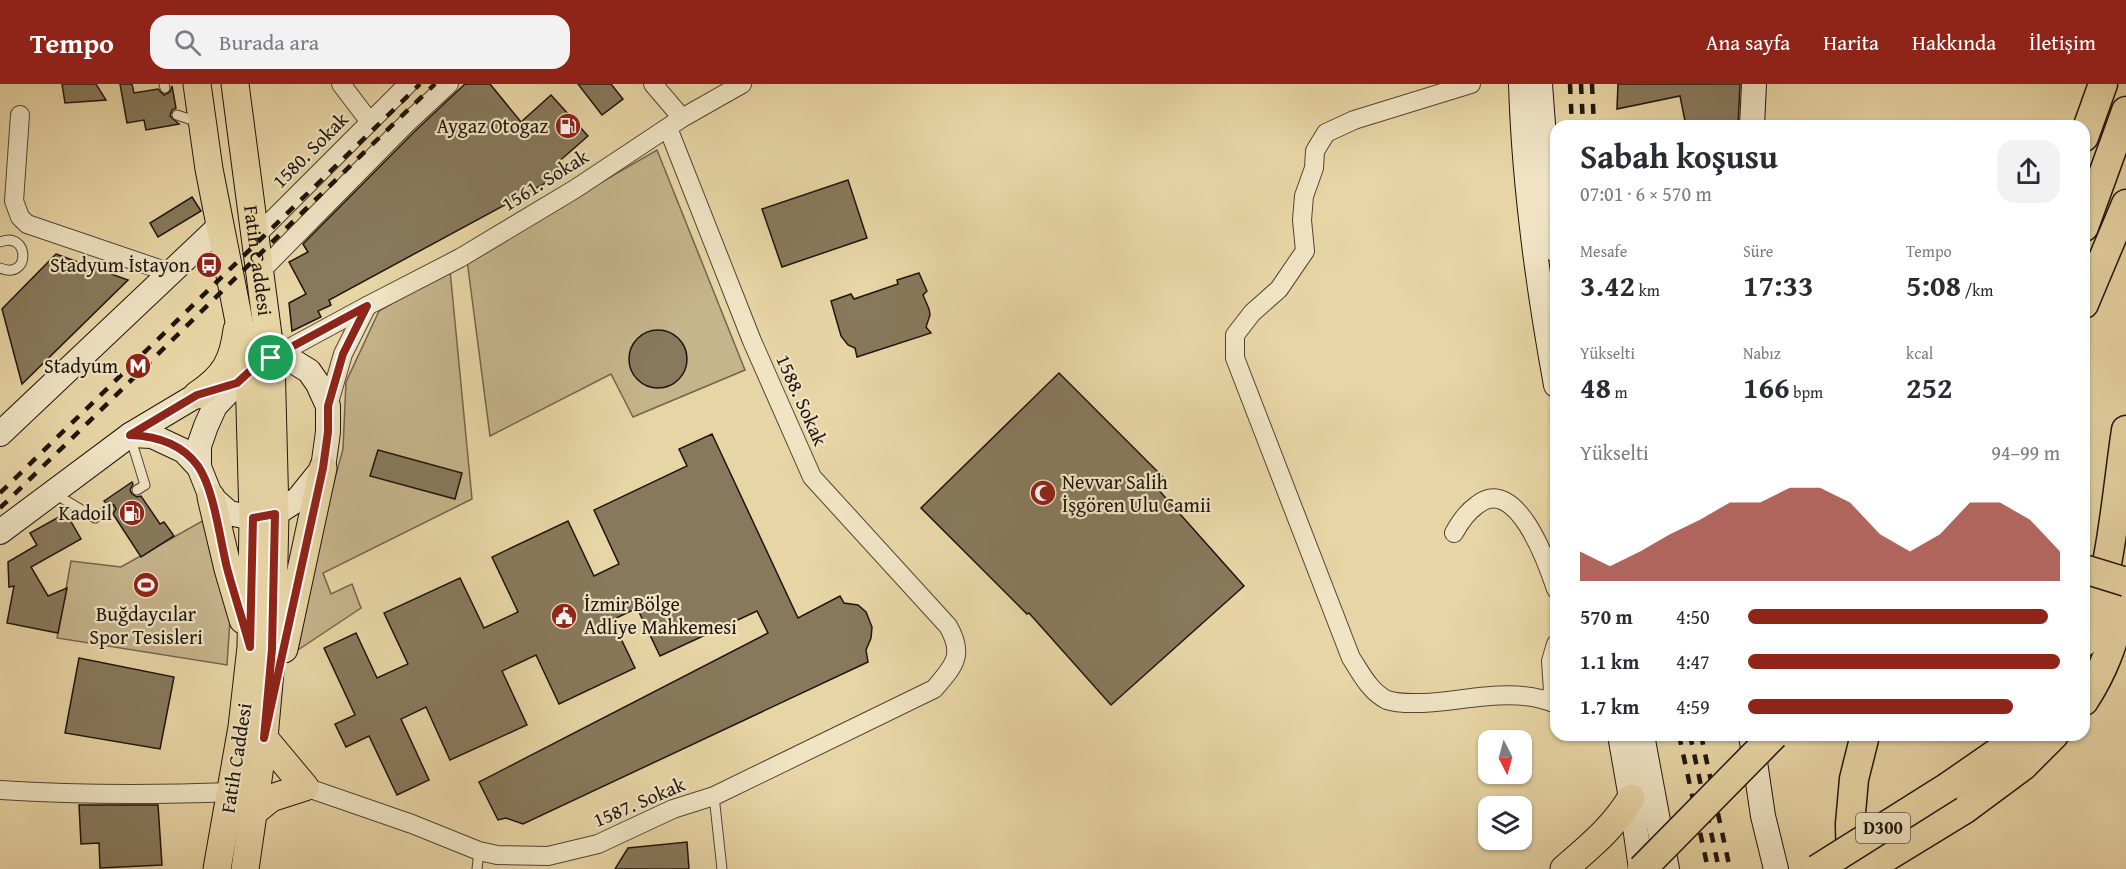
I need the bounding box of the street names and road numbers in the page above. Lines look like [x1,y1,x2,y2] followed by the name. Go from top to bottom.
[265,104,355,194] street label: 1580. Sokak
[496,141,594,218] street label: 1561. Sokak
[237,203,280,318] street label: Fatih Caddesi
[769,349,836,451] street label: 1588. Sokak
[212,700,259,815] street label: Fatih Caddesi
[588,769,690,834] street label: 1587. Sokak
[1856,813,1910,843] road number: D300

